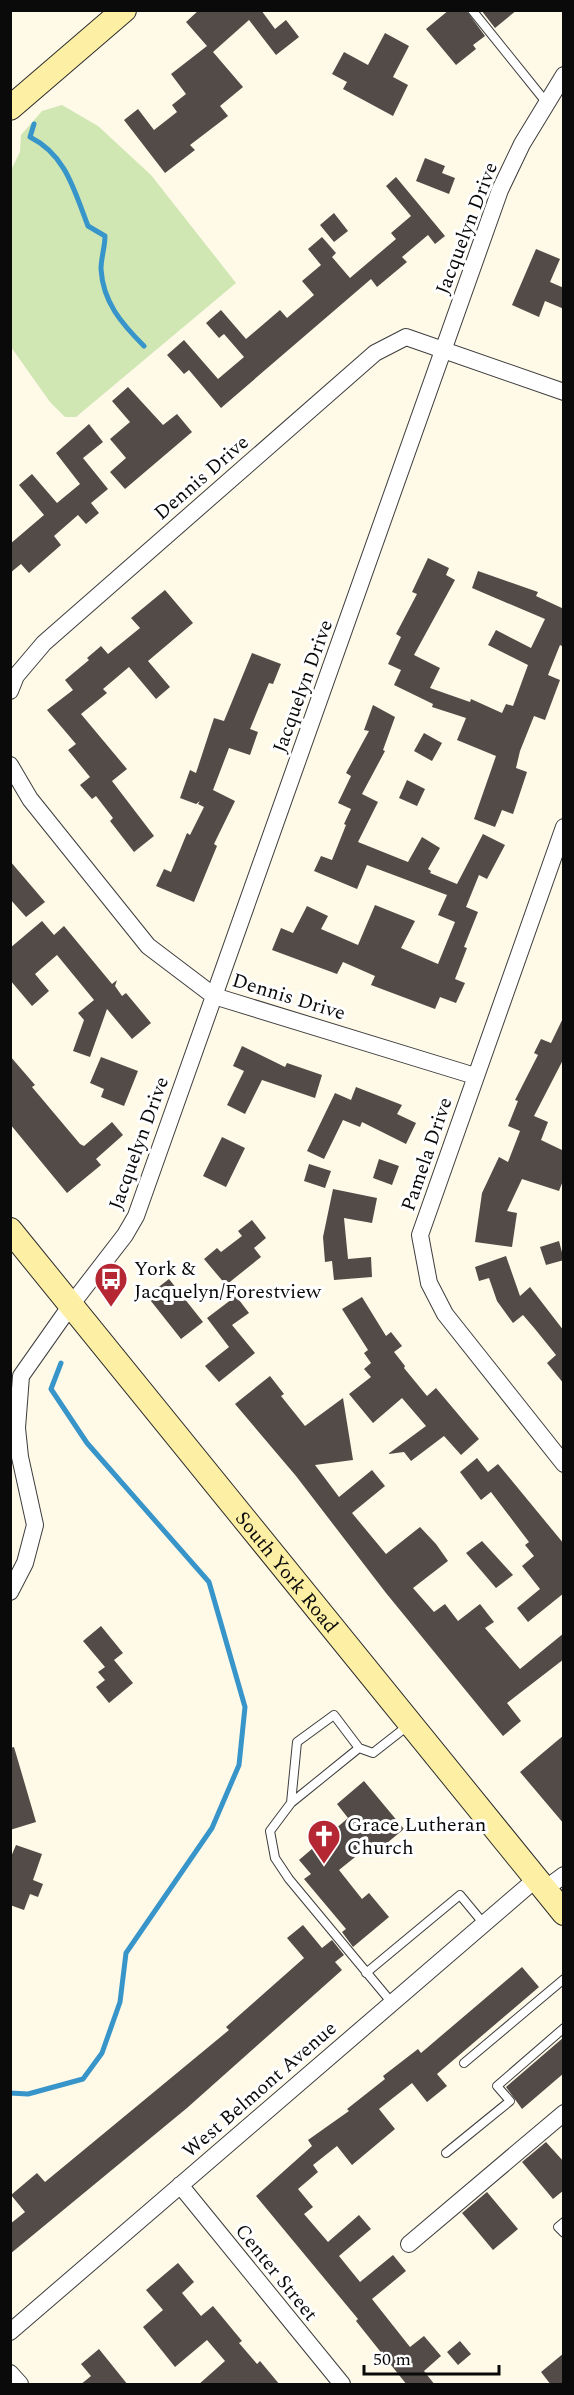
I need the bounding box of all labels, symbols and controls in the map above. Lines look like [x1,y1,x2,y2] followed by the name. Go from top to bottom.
[428,158,506,299] street label: Jacquelyn Drive
[148,428,256,528] street label: Dennis Drive
[265,616,341,757] street label: Jacquelyn Drive
[228,965,349,1028] street label: Dennis Drive
[101,1073,177,1214] street label: Jacquelyn Drive
[393,1093,460,1215] street label: Pamela Drive
[134,1254,322,1307] place label: York & Jacquelyn/Forestview
[93,1261,129,1308] bus stop icon: York & Jacquelyn/Forestview
[228,1505,345,1640] street label: South York Road
[347,1810,486,1863] place label: Grace Lutheran Church
[306,1818,342,1865] church icon: Grace Lutheran Church
[176,2014,343,2165] street label: West Belmont Avenue
[227,2217,325,2328] street label: Center Street
[364,2338,499,2376] scale bar
[373,2346,411,2373] text: 50 m

